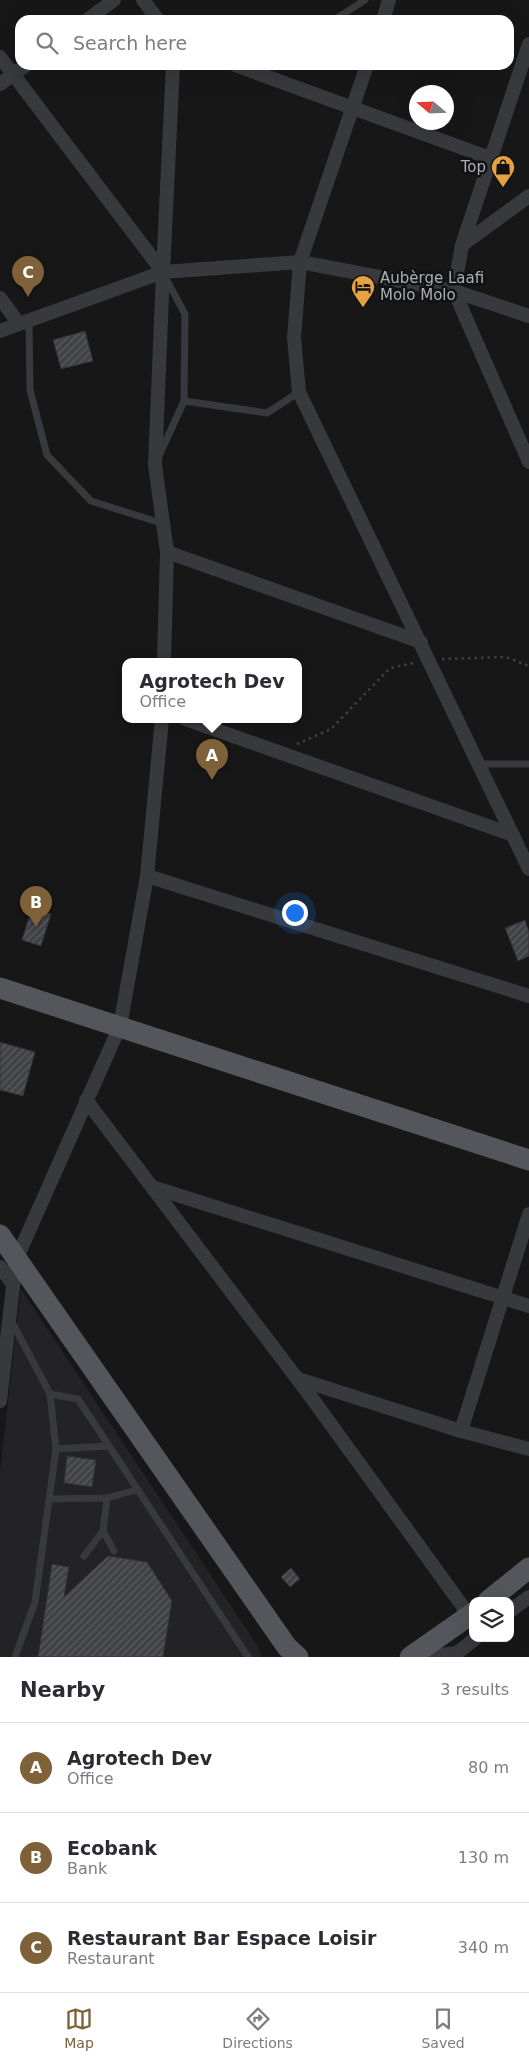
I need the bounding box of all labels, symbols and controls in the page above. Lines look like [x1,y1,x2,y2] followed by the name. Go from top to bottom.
[15,15,514,70] search box
[33,29,61,57] icon: search
[73,32,187,54] text: Search here
[409,85,454,130] north arrow
[490,154,516,188] shop icon: Top
[460,158,486,176] place label: Top
[12,256,44,297] pin: C
[380,269,484,304] place label: Aubèrge Laafi Molo Molo
[350,274,376,308] hotel icon: Aubèrge Laafi Molo Molo
[122,658,302,723] popup
[139,670,285,692] text: Agrotech Dev
[139,692,186,711] text: Office
[196,739,228,780] pin: A
[20,886,52,927] pin: B
[282,900,308,926] your location
[469,1597,514,1642] map controls
[469,1597,514,1642] button: layers
[20,1678,105,1702] text: Nearby
[440,1680,509,1699] text: 3 results
[67,1747,212,1769] text: Agrotech Dev
[30,1758,42,1777] text: A
[468,1758,509,1777] text: 80 m
[67,1769,114,1788] text: Office
[67,1837,157,1859] text: Ecobank
[30,1848,42,1867] text: B
[458,1848,509,1867] text: 130 m
[67,1859,107,1878] text: Bank
[67,1927,376,1949] text: Restaurant Bar Espace Loisir
[30,1938,42,1957] text: C
[458,1938,509,1957] text: 340 m
[67,1949,155,1968] text: Restaurant
[64,2005,94,2051] tab: Map
[222,2005,293,2051] tab: Directions
[421,2005,465,2051] tab: Saved

